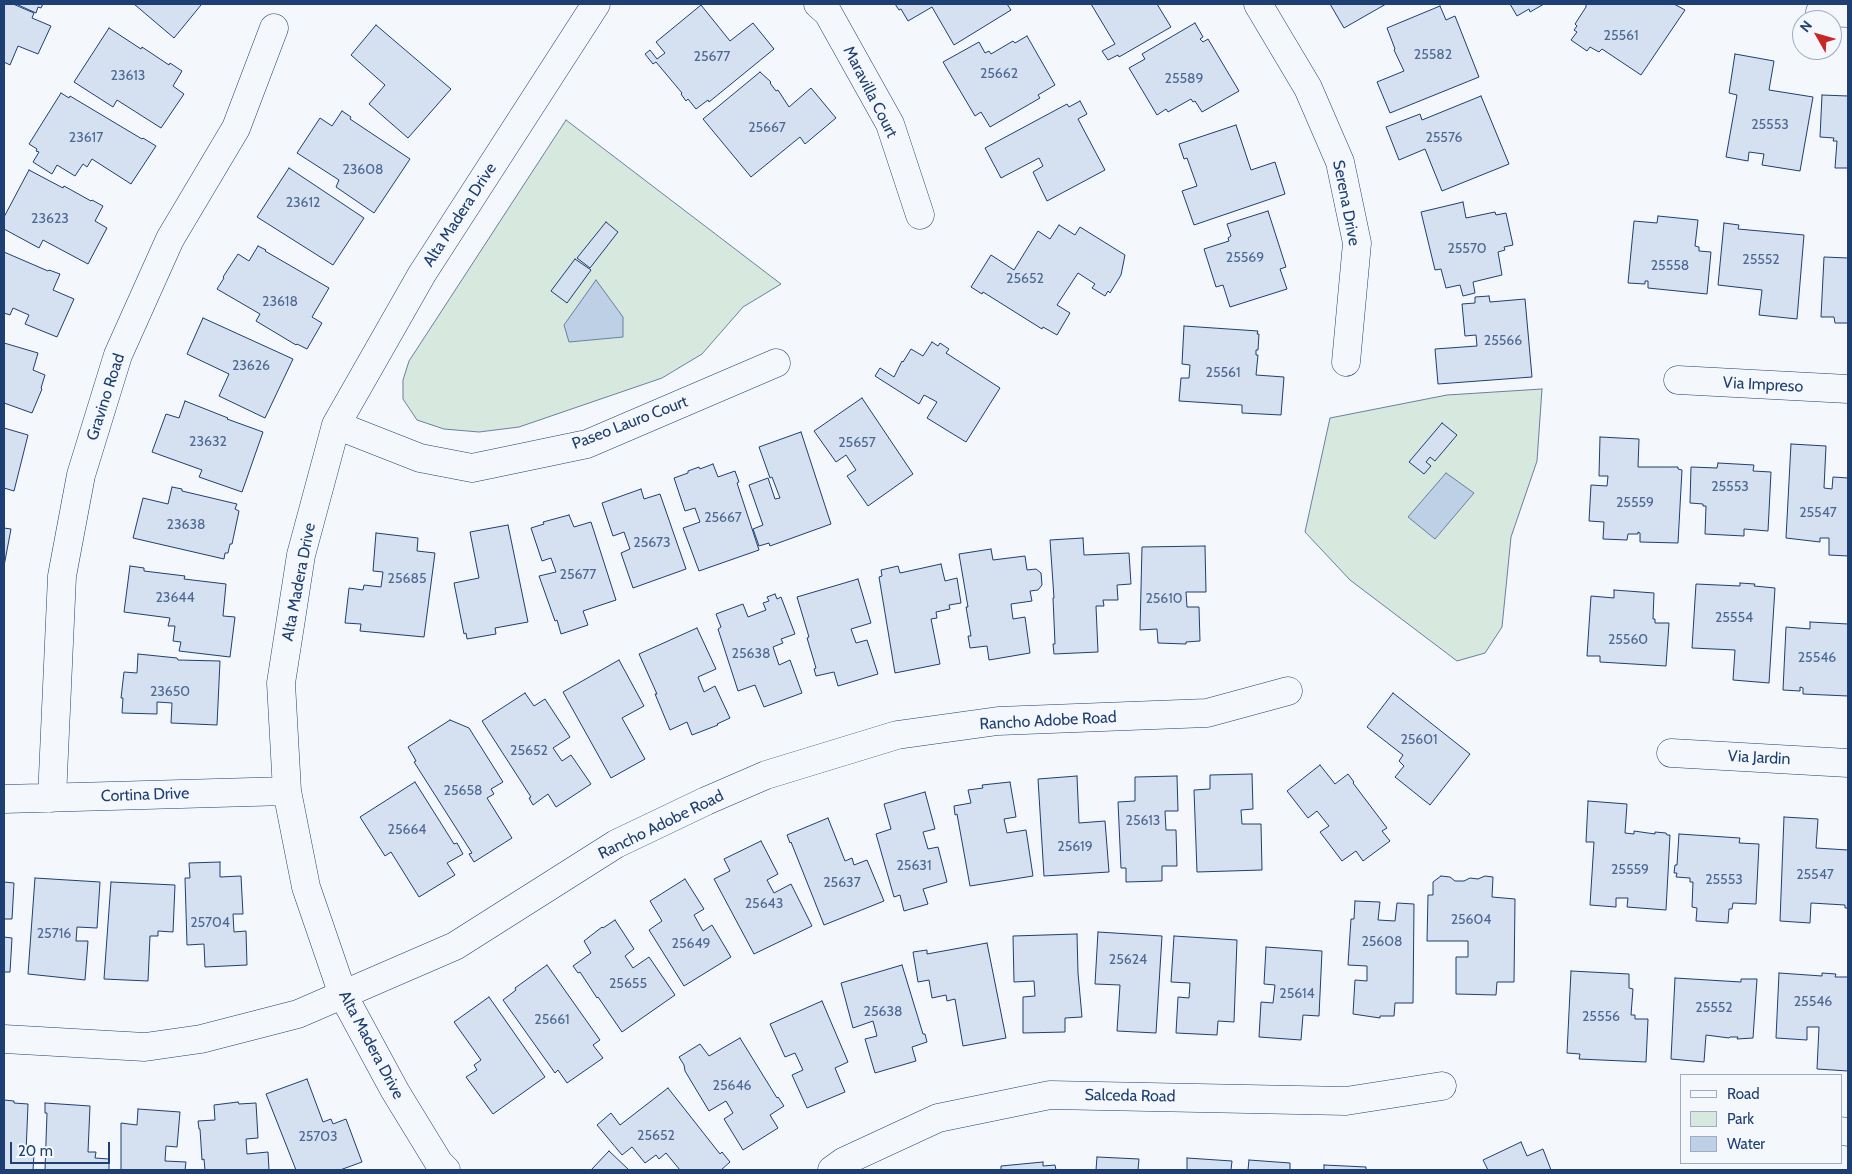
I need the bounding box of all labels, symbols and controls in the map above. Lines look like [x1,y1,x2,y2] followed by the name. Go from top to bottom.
[1792,10,1842,60] north arrow
[1796,17,1816,36] text: N
[1604,28,1638,44] house number: 25561
[839,43,901,141] street label: Maravilla Court
[1414,47,1452,63] house number: 25582
[694,49,730,65] house number: 25677
[980,66,1018,82] house number: 25662
[111,68,145,84] house number: 23613
[1165,71,1203,87] house number: 25589
[1751,117,1789,133] house number: 25553
[748,120,786,136] house number: 25667
[69,130,103,146] house number: 23617
[1425,130,1463,146] house number: 25576
[1328,159,1364,247] street label: Serena Drive
[419,160,501,270] street label: Alta Madera Drive
[342,162,384,178] house number: 23608
[286,195,320,211] house number: 23612
[31,211,69,227] house number: 23623
[1447,241,1487,257] house number: 25570
[1226,250,1264,266] house number: 25569
[1742,252,1780,268] house number: 25552
[1651,258,1689,274] house number: 25558
[1006,271,1044,287] house number: 25652
[262,294,298,310] house number: 23618
[1484,333,1522,349] house number: 25566
[83,351,129,443] street label: Gravino Road
[232,358,270,374] house number: 23626
[1206,365,1240,381] house number: 25561
[1722,373,1804,397] street label: Via Impreso
[569,392,691,454] street label: Paseo Lauro Court
[189,434,227,450] house number: 23632
[838,435,876,451] house number: 25657
[1711,479,1749,495] house number: 25553
[1616,495,1654,511] house number: 25559
[1799,505,1837,521] house number: 25547
[704,510,742,526] house number: 25667
[167,517,205,533] house number: 23638
[278,521,320,643] street label: Alta Madera Drive
[633,535,671,551] house number: 25673
[560,567,596,583] house number: 25677
[388,571,426,587] house number: 25685
[155,590,195,606] house number: 23644
[1145,591,1183,607] house number: 25610
[1715,610,1753,626] house number: 25554
[1608,632,1648,648] house number: 25560
[732,646,770,662] house number: 25638
[1798,650,1836,666] house number: 25546
[150,684,190,700] house number: 23650
[979,708,1117,734] street label: Rancho Adobe Road
[1400,732,1438,748] house number: 25601
[510,743,548,759] house number: 25652
[1727,747,1791,769] street label: Via Jardin
[444,783,482,799] house number: 25658
[100,784,190,806] street label: Cortina Drive
[595,786,727,864] street label: Rancho Adobe Road
[1126,813,1160,829] house number: 25613
[388,822,426,838] house number: 25664
[1057,839,1093,855] house number: 25619
[897,858,931,874] house number: 25631
[1611,862,1649,878] house number: 25559
[1796,867,1834,883] house number: 25547
[1705,872,1743,888] house number: 25553
[823,875,861,891] house number: 25637
[745,896,783,912] house number: 25643
[1451,912,1491,928] house number: 25604
[190,915,230,931] house number: 25704
[37,926,71,942] house number: 25716
[1361,934,1403,950] house number: 25608
[672,936,710,952] house number: 25649
[1109,952,1147,968] house number: 25624
[609,976,647,992] house number: 25655
[1279,986,1315,1002] house number: 25614
[334,988,408,1102] street label: Alta Madera Drive
[1794,994,1832,1010] house number: 25546
[1695,1000,1733,1016] house number: 25552
[864,1004,902,1020] house number: 25638
[1582,1009,1620,1025] house number: 25556
[534,1012,570,1028] house number: 25661
[1680,1074,1842,1164] legend
[713,1078,751,1094] house number: 25646
[1727,1085,1760,1103] text: Road
[1084,1086,1176,1106] street label: Salceda Road
[1727,1110,1754,1128] text: Park
[637,1128,675,1144] house number: 25652
[298,1129,338,1145] house number: 25703
[12,1132,112,1164] scale bar
[1727,1135,1765,1153] text: Water
[18,1142,53,1160] text: 20 m

